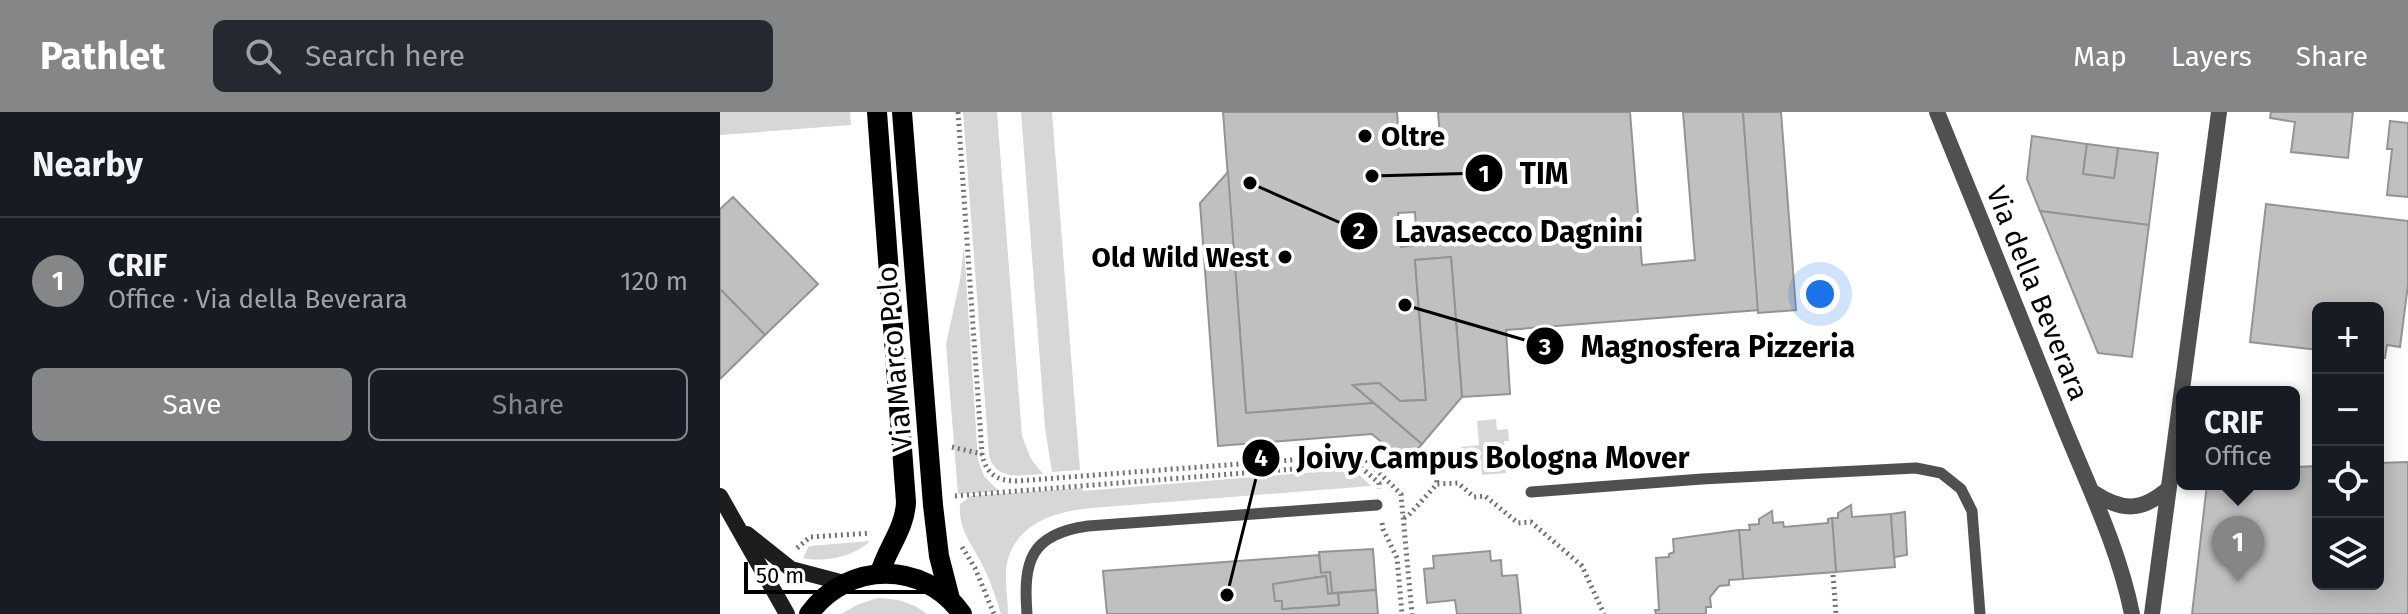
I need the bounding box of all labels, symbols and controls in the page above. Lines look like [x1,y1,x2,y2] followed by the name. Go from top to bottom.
[213,20,773,92] search box
[40,33,165,79] text: Pathlet
[241,34,285,78] icon: search
[305,38,465,74] text: Search here
[2073,40,2127,73] text: Map
[2171,40,2252,73] text: Layers
[2296,40,2368,73] text: Share
[1381,120,1445,153] place label: Oltre
[1356,127,1374,145] marker: Oltre
[32,144,143,185] text: Nearby
[1464,146,1585,200] callout: TIM
[1520,156,1568,192] text: TIM
[1478,160,1490,188] text: 1
[1979,181,2096,405] street label: Via della Beverara
[1339,204,1659,258] callout: Lavasecco Dagnini
[1395,214,1643,250] text: Lavasecco Dagnini
[1353,217,1365,245] text: 2
[1092,241,1270,274] place label: Old Wild West
[108,248,167,284] text: CRIF
[1276,248,1294,266] marker: Old Wild West
[870,265,919,453] street label: Via Marco Polo
[52,266,64,297] text: 1
[620,266,688,297] text: 120 m
[1800,274,1840,314] your location
[108,284,408,315] text: Office · Via della Beverara
[2312,302,2384,590] map controls
[2312,302,2384,374] button: +
[1525,319,1871,373] callout: Magnosfera Pizzeria
[1581,329,1855,365] text: Magnosfera Pizzeria
[1538,333,1551,361] text: 3
[32,368,352,441] button: Save
[368,368,688,441] button: Share
[2312,374,2384,446] button: −
[2176,386,2300,490] popup
[2204,405,2263,441] text: CRIF
[1241,431,1706,485] callout: Joivy Campus Bologna Mover
[1295,440,1691,476] text: Joivy Campus Bologna Mover
[2204,441,2272,472] text: Office
[1254,444,1268,472] text: 4
[2312,446,2384,518] button: locate
[2212,516,2264,582] pin: 1
[2312,518,2384,590] button: layers
[744,558,950,594] scale bar
[756,562,804,589] text: 50 m

